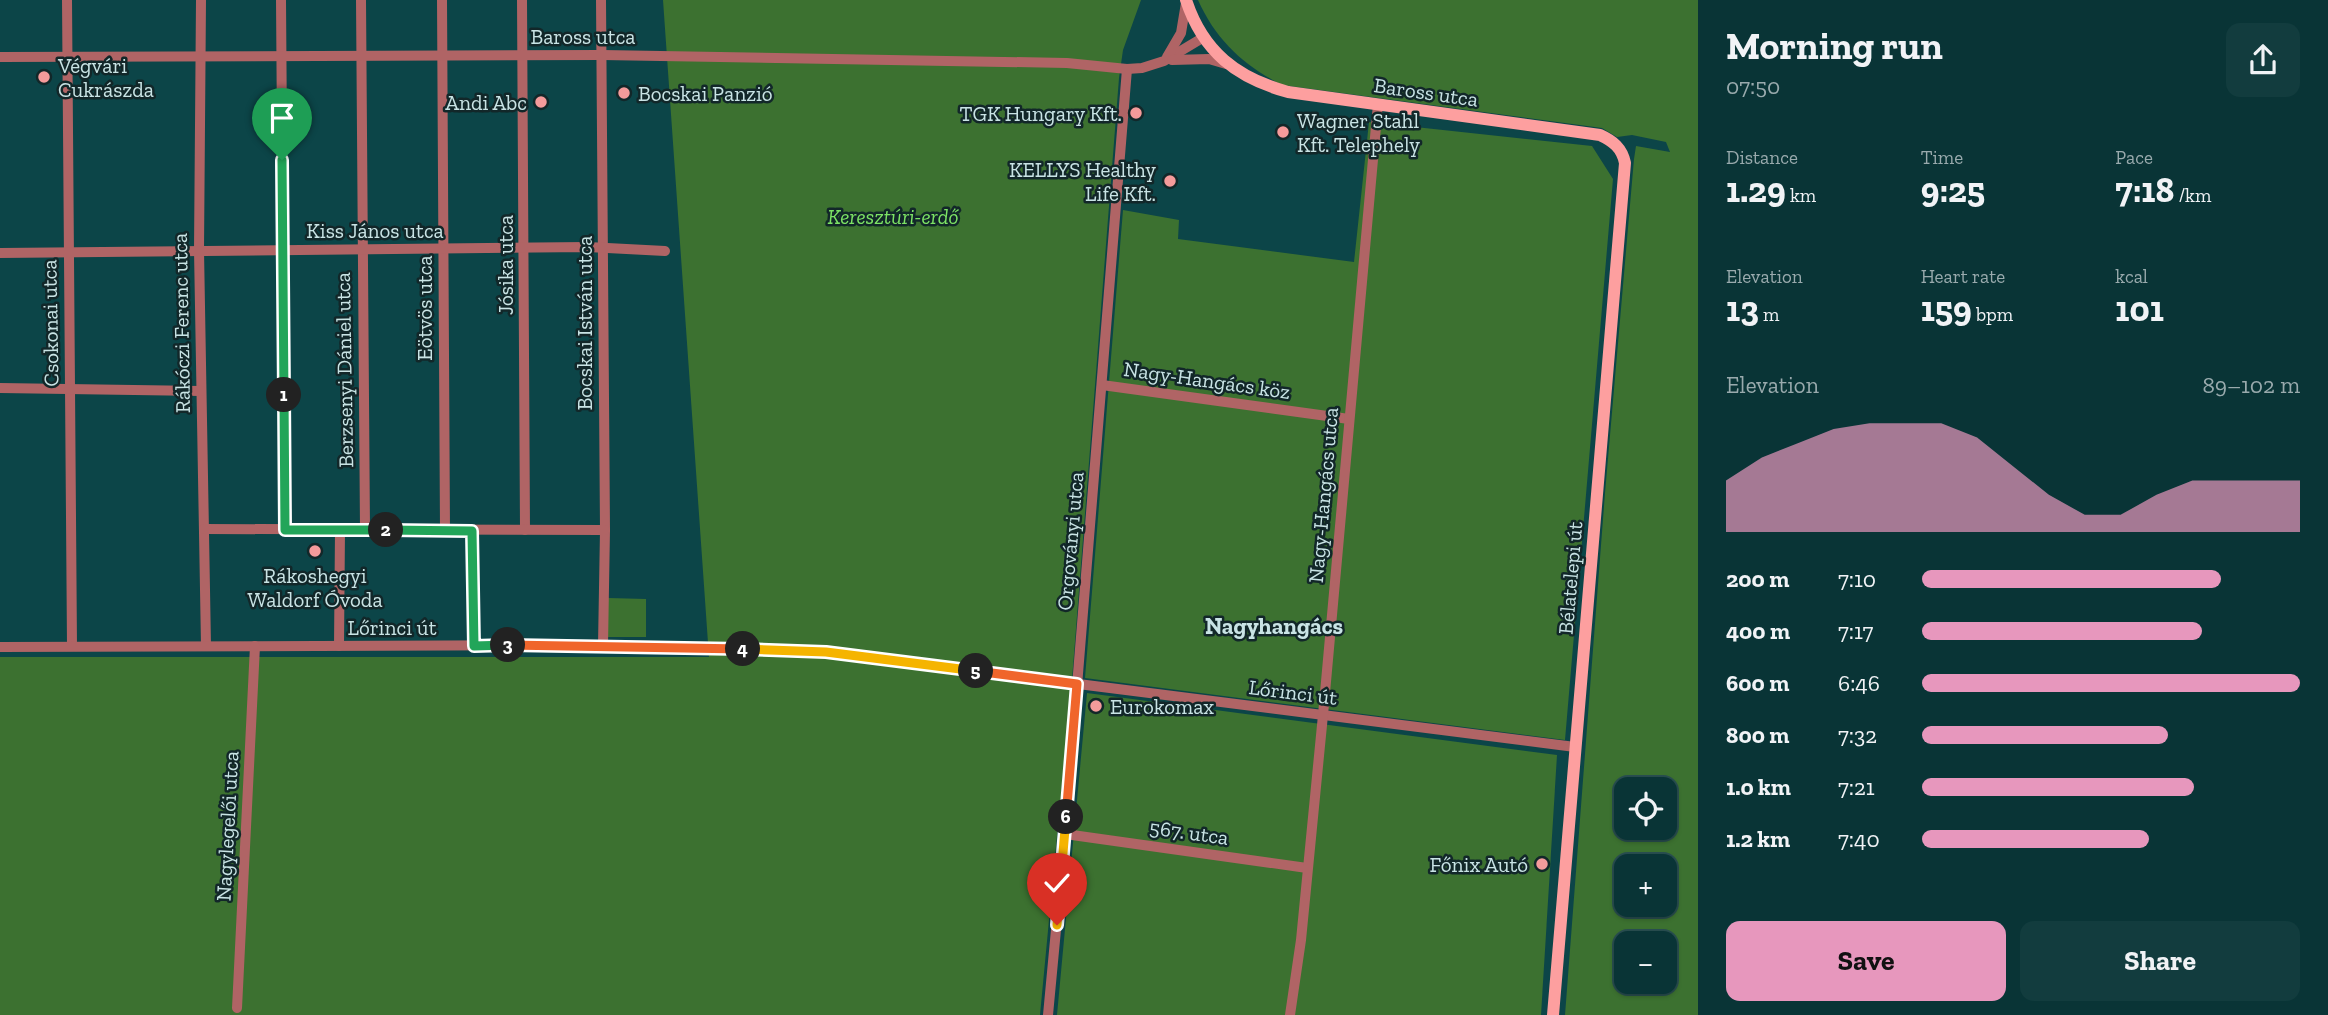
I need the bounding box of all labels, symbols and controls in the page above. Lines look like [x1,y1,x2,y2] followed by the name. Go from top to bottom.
[1726,23,1943,69] text: Morning run
[2226,23,2300,97] button: share
[531,24,636,49] street label: Baross utca
[57,53,154,102] place label: Végvári Cukrászda
[36,69,52,85] marker: Végvári Cukrászda
[1372,72,1480,112] street label: Baross utca
[1726,72,1780,100] text: 07:50
[638,81,773,106] place label: Bocskai Panzió
[616,85,632,101] marker: Bocskai Panzió
[252,88,312,160] pin
[445,90,527,115] place label: Andi Abc
[533,94,549,110] marker: Andi Abc
[263,99,301,137] icon: arrive
[959,101,1122,126] place label: TGK Hungary Kft.
[1128,105,1144,121] marker: TGK Hungary Kft.
[1297,108,1420,157] place label: Wagner Stahl Kft. Telephely
[1275,124,1291,140] marker: Wagner Stahl Kft. Telephely
[1726,146,1798,169] text: Distance
[1921,146,1963,169] text: Time
[2115,146,2153,169] text: Pace
[1009,157,1156,206] place label: KELLYS Healthy Life Kft.
[1726,169,1786,211] text: 1.29
[1921,169,1985,211] text: 9:25
[2115,169,2174,211] text: 7:18
[1162,173,1178,189] marker: KELLYS Healthy Life Kft.
[1786,184,1816,207] text: km
[2174,184,2211,207] text: /km
[828,204,959,229] park label: Keresztúri-erdő
[493,215,518,315] street label: Jósika utca
[306,218,444,243] street label: Kiss János utca
[167,233,195,413] street label: Rákóczi Ferenc utca
[572,236,597,410] street label: Bocskai István utca
[412,255,437,361] street label: Eötvös utca
[36,259,64,387] street label: Csokonai utca
[1726,265,1803,288] text: Elevation
[1921,265,2005,288] text: Heart rate
[2115,265,2148,288] text: kcal
[330,272,358,468] street label: Berzsenyi Dániel utca
[1726,288,1759,330] text: 13
[1921,288,1972,330] text: 159
[2115,288,2164,330] text: 101
[1759,303,1780,326] text: m
[1972,303,2013,326] text: bpm
[1122,356,1292,404] street label: Nagy-Hangács köz
[1726,371,1819,399] text: Elevation
[2203,371,2300,399] text: 89–102 m
[266,378,302,412] pin: 1
[280,383,287,406] text: 1
[1303,406,1343,584] street label: Nagy-Hangács utca
[1051,471,1089,611] street label: Orgoványi utca
[368,512,404,548] pin: 2
[380,518,391,541] text: 2
[1553,520,1587,635] street label: Bélatelepi út
[307,543,323,559] marker: Rákoshegyi Waldorf Óvoda
[247,563,383,612] place label: Rákoshegyi Waldorf Óvoda
[1726,565,1789,593] text: 200 m
[1838,565,1876,593] text: 7:10
[1205,612,1343,640] district label: Nagyhangács
[348,615,437,640] street label: Lőrinci út
[1726,617,1790,645] text: 400 m
[1838,617,1873,645] text: 7:17
[490,628,526,662] pin: 3
[726,632,760,666] pin: 4
[502,633,513,656] text: 3
[737,637,748,660] text: 4
[958,654,993,688] pin: 5
[971,659,980,682] text: 5
[1726,669,1789,697] text: 600 m
[1838,669,1880,697] text: 6:46
[1247,674,1339,710] street label: Lőrinci út
[1110,694,1214,719] place label: Eurokomax
[1088,698,1104,714] marker: Eurokomax
[1726,721,1789,749] text: 800 m
[1838,721,1877,749] text: 7:32
[211,750,243,902] street label: Nagylegelői utca
[1726,773,1791,801] text: 1.0 km
[1838,773,1875,801] text: 7:21
[1614,777,1677,994] map controls
[1614,777,1677,840] button: locate
[1048,800,1084,834] pin: 6
[1060,805,1071,828] text: 6
[1148,814,1230,850] street label: 567. utca
[1726,825,1790,853] text: 1.2 km
[1838,825,1880,853] text: 7:40
[1429,852,1528,877] place label: Főnix Autó
[1027,853,1087,925] pin
[1614,854,1677,917] button: +
[1534,856,1550,872] marker: Főnix Autó
[1038,864,1076,902] icon: check
[1726,921,2006,1001] button: Save
[2020,921,2300,1001] button: Share
[1614,931,1677,994] button: −

